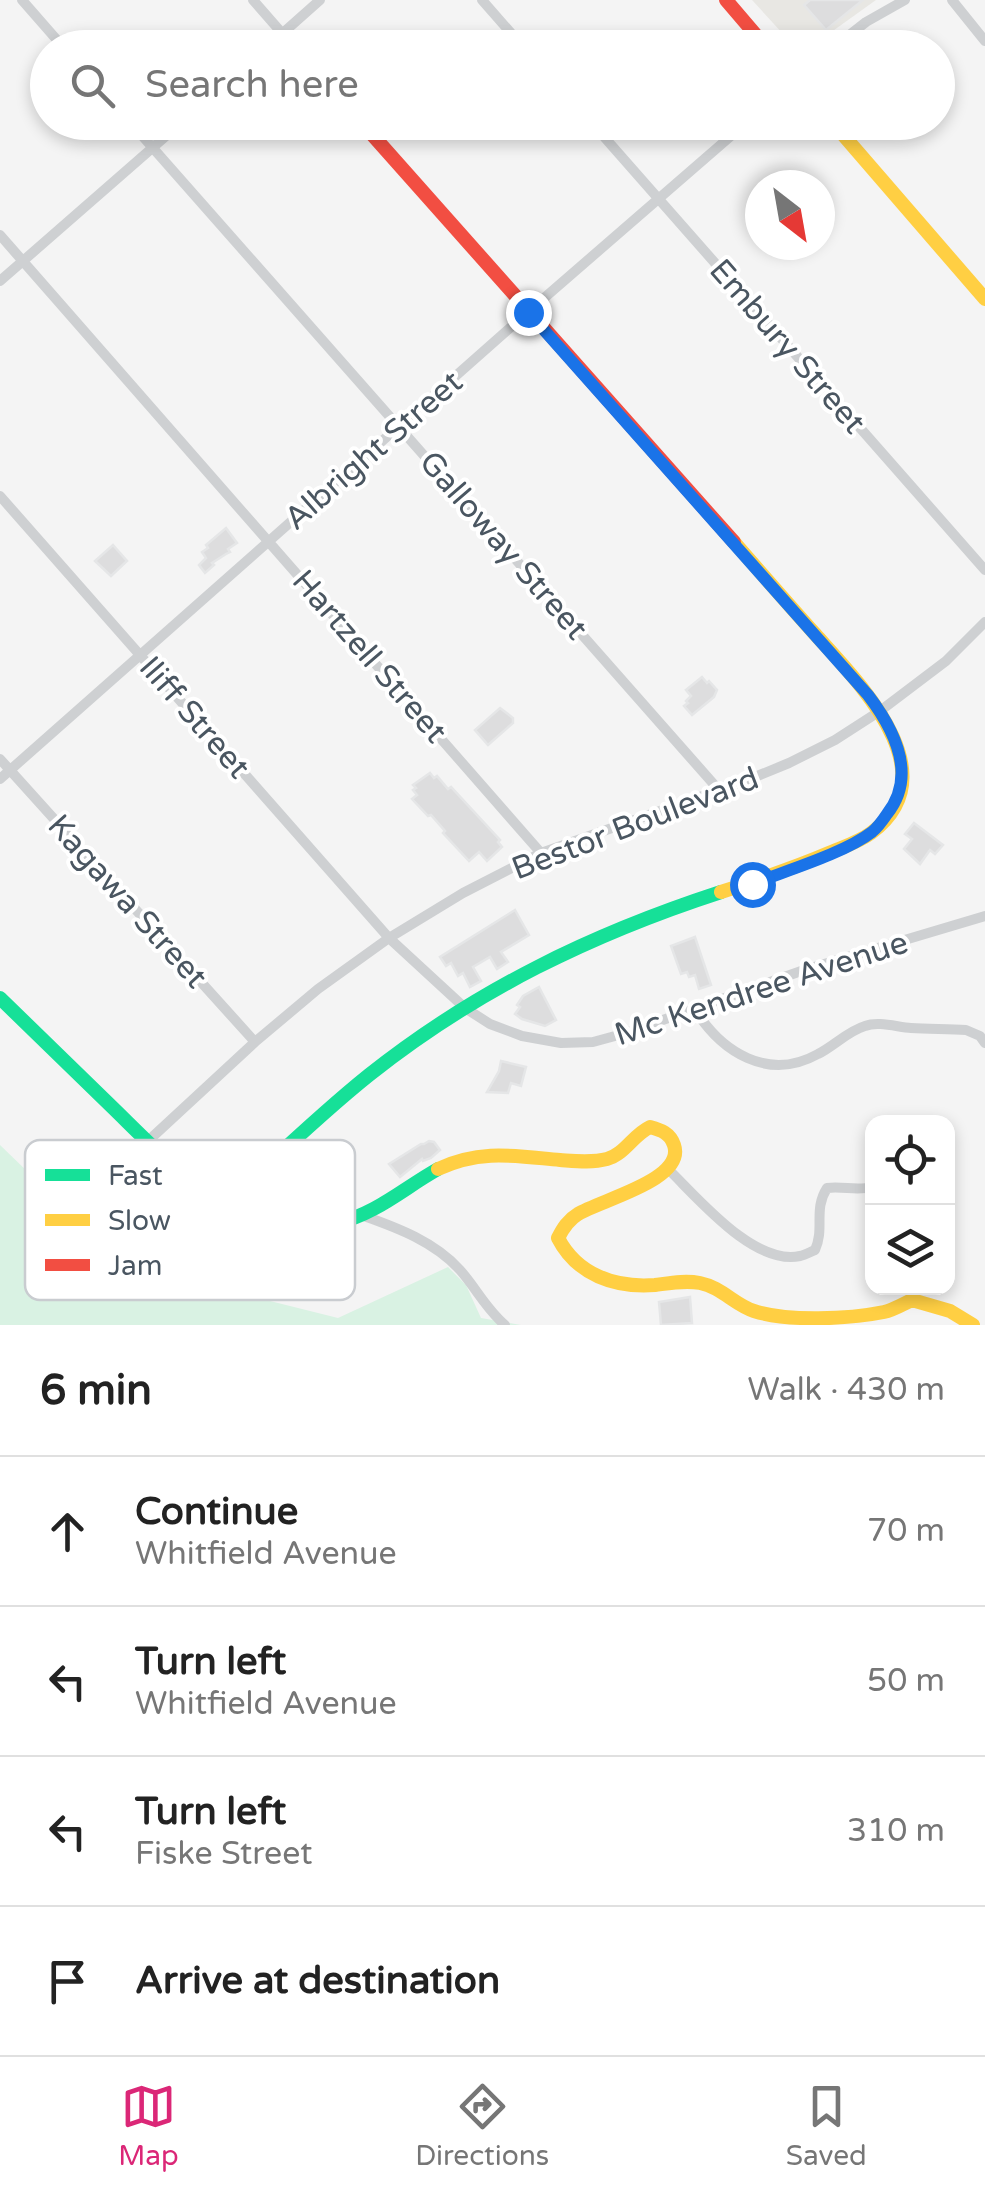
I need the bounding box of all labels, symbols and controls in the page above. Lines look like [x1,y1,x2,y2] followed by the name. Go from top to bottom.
[30,30,955,140] search box
[65,58,120,113] icon: search
[145,62,359,108] text: Search here
[745,170,835,260] north arrow
[701,252,873,442] street label: Embury Street
[506,290,552,336] route end
[277,363,470,538] street label: Albright Street
[411,444,595,648] street label: Galloway Street
[284,563,455,751] street label: Hartzell Street
[131,649,258,786] street label: Iliff Street
[507,759,764,888] street label: Bestor Boulevard
[39,807,215,996] street label: Kagawa Street
[730,862,776,908] route start
[610,924,913,1054] street label: Mc Kendree Avenue
[865,1115,955,1295] map controls
[865,1115,955,1205] button: locate
[25,1140,355,1300] legend
[108,1159,163,1193] text: Fast
[108,1204,171,1238] text: Slow
[865,1205,955,1295] button: layers
[108,1249,163,1283] text: Jam
[40,1365,152,1416] text: 6 min
[748,1371,945,1409] text: Walk · 430 m
[135,1489,298,1535] text: Continue
[40,1504,95,1559] icon: ahead
[867,1512,945,1550] text: 70 m
[135,1535,397,1573] text: Whitfield Avenue
[135,1639,286,1685] text: Turn left
[40,1654,95,1709] icon: left
[867,1662,945,1700] text: 50 m
[135,1685,397,1723] text: Whitfield Avenue
[135,1789,286,1835] text: Turn left
[40,1804,95,1859] icon: left
[847,1812,945,1850] text: 310 m
[135,1835,312,1873] text: Fiske Street
[40,1954,95,2009] icon: arrive
[135,1958,500,2004] text: Arrive at destination
[118,2079,179,2173] tab: Map
[415,2079,549,2173] tab: Directions
[786,2079,867,2173] tab: Saved

